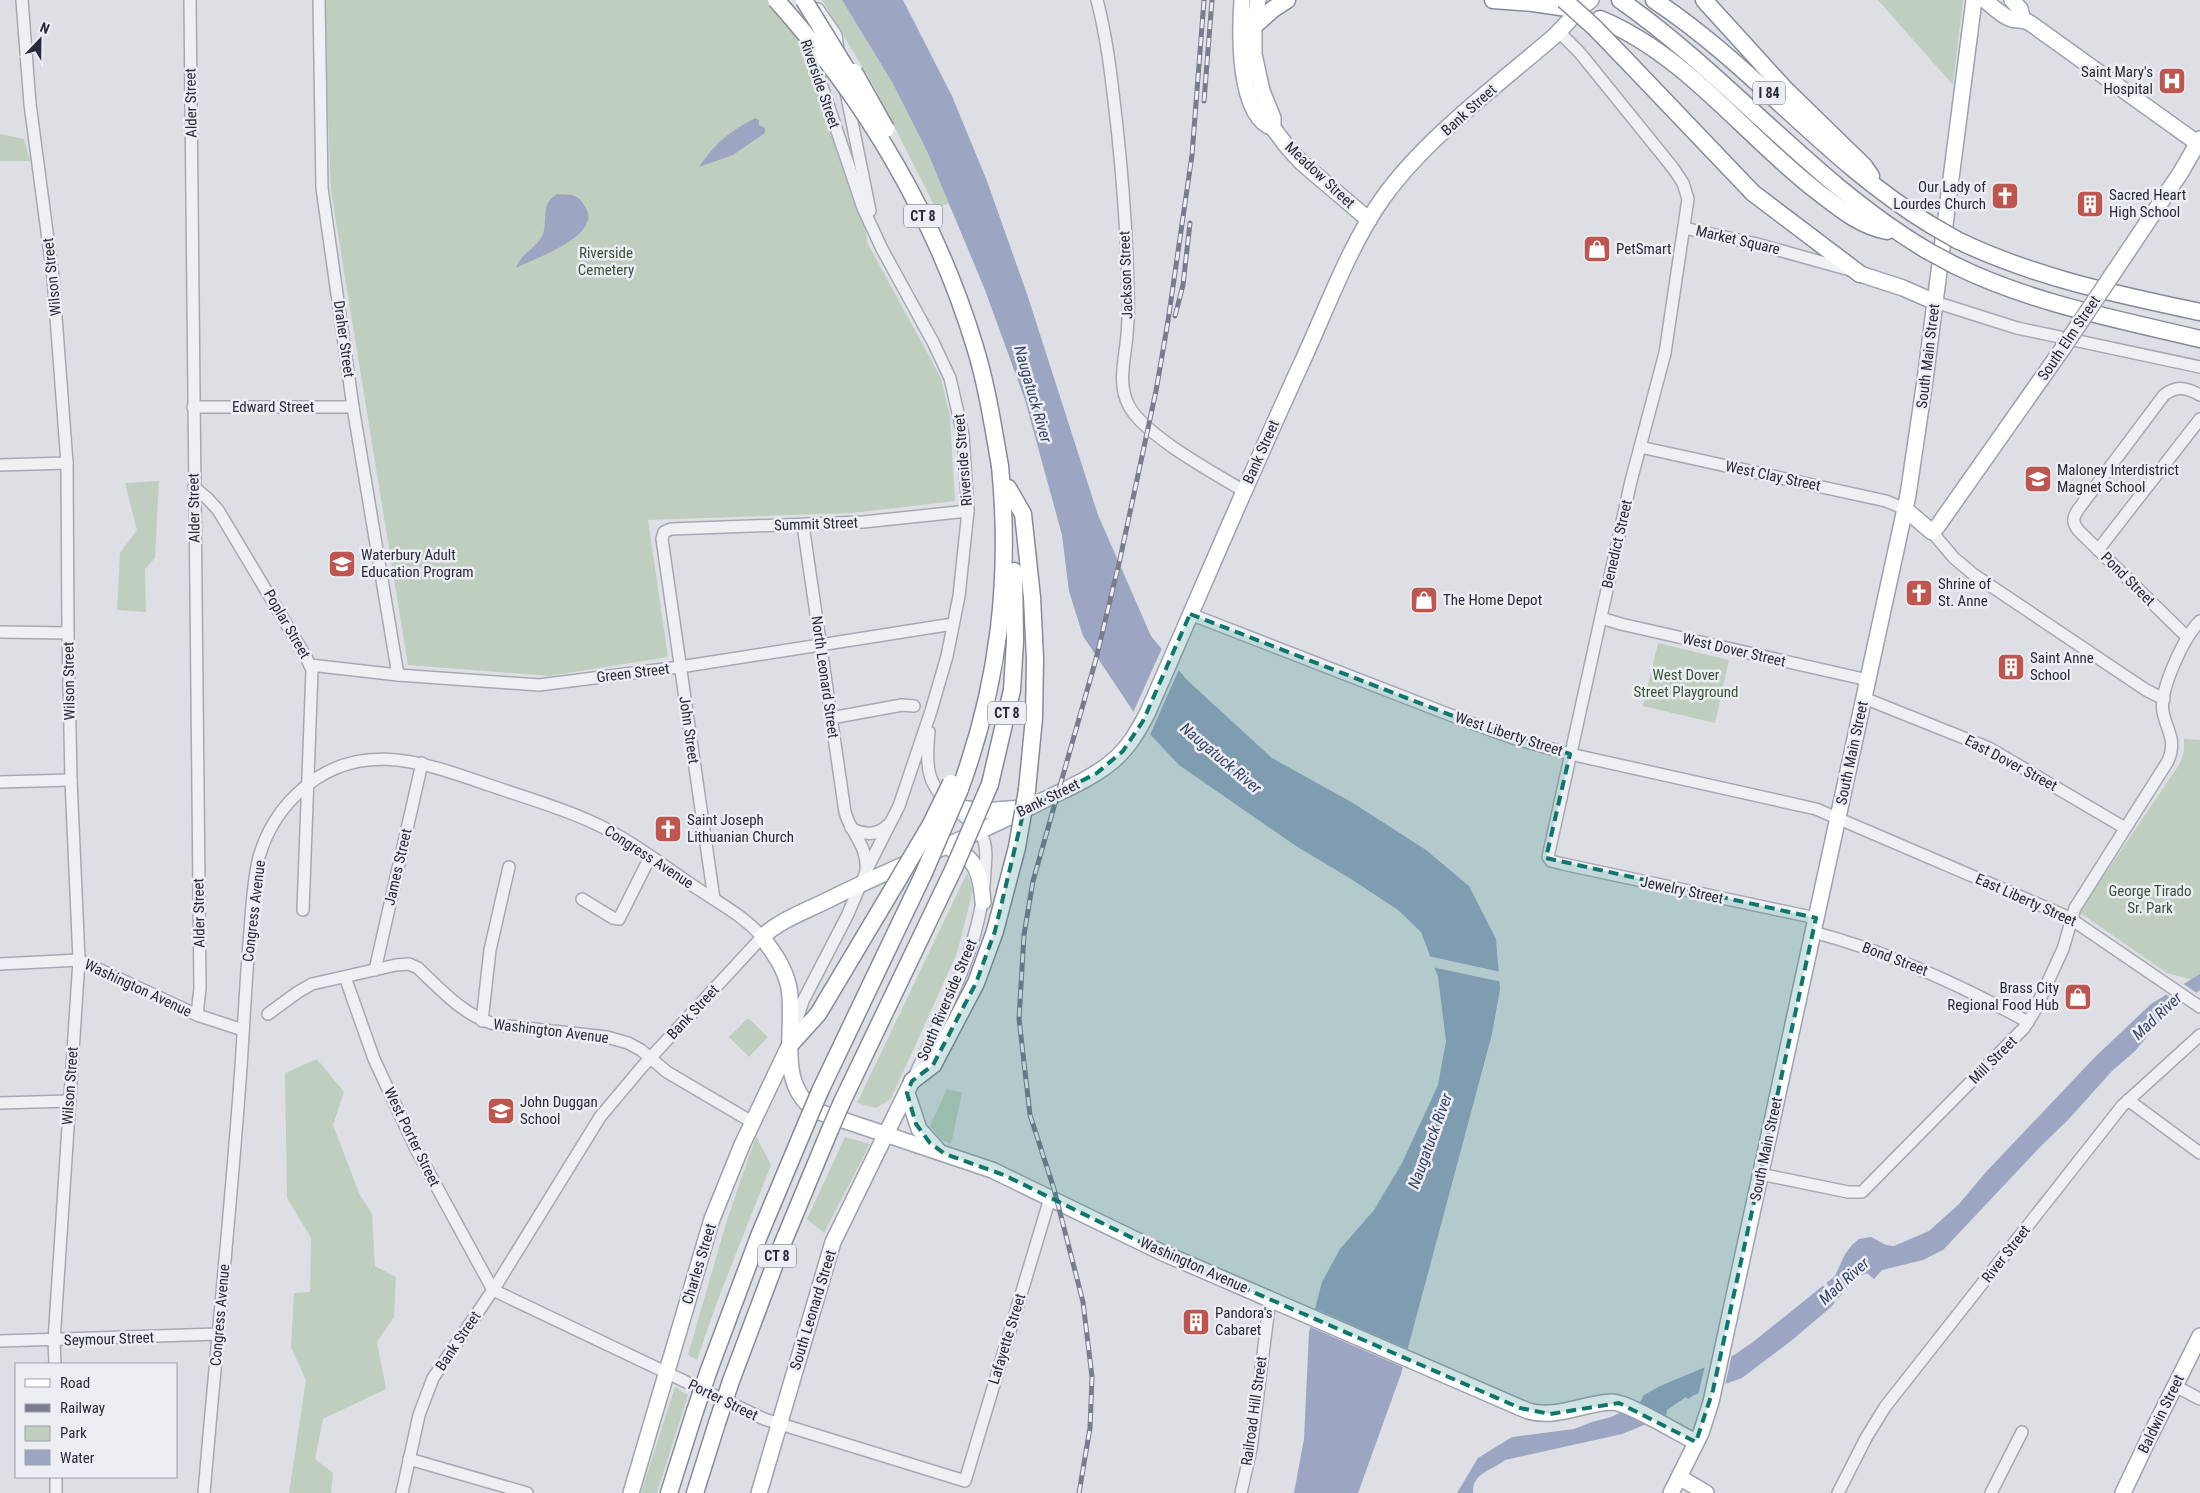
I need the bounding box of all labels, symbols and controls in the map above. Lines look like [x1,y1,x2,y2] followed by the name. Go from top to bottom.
[15,15,65,65] north arrow
[38,19,52,37] text: N
[796,37,844,131] street label: Riverside Street
[2081,63,2153,98] place label: Saint Mary's Hospital
[2157,66,2187,96] hospital icon: Saint Mary's Hospital
[181,68,201,138] street label: Alder Street
[1438,81,1500,139] street label: Bank Street
[1753,82,1785,105] road number: I 84
[1281,138,1359,212] street label: Meadow Street
[1893,178,1986,213] place label: Our Lady of Lourdes Church
[1990,181,2020,211] church icon: Our Lady of Lourdes Church
[2109,186,2186,221] place label: Sacred Heart High School
[2075,189,2105,219] building icon: Sacred Heart High School
[904,205,942,228] road number: CT 8
[1694,222,1782,258] street label: Market Square
[1115,231,1137,319] street label: Jackson Street
[1582,234,1612,264] shop icon: PetSmart
[39,237,65,317] street label: Wilson Street
[1616,240,1671,258] place label: PetSmart
[578,244,634,279] park label: Riverside Cemetery
[2034,292,2104,384] street label: South Elm Street
[330,299,358,379] street label: Draher Street
[1913,303,1943,409] street label: South Main Street
[1010,343,1056,446] water label: Naugatuck River
[232,398,314,416] street label: Edward Street
[950,413,976,507] street label: Riverside Street
[1239,417,1283,487] street label: Bank Street
[1724,457,1822,495] street label: West Clay Street
[2057,461,2179,496] place label: Maloney Interdistrict Magnet School
[2023,464,2053,494] school or university icon: Maloney Interdistrict Magnet School
[184,473,204,543] street label: Alder Street
[1598,498,1636,590] street label: Benedict Street
[774,514,858,534] street label: Summit Street
[361,546,474,581] place label: Waterbury Adult Education Program
[2097,548,2159,610] street label: Pond Street
[327,549,357,579] school or university icon: Waterbury Adult Education Program
[1938,575,1991,610] place label: Shrine of St. Anne
[1904,578,1934,608] church icon: Shrine of St. Anne
[1409,585,1439,615] shop icon: The Home Depot
[260,586,314,662] street label: Poplar Street
[1443,591,1542,609] place label: The Home Depot
[807,615,843,739] street label: North Leonard Street
[1681,629,1787,671] street label: West Dover Street
[59,642,79,720] street label: Wilson Street
[2030,649,2094,684] place label: Saint Anne School
[1996,652,2026,682] building icon: Saint Anne School
[596,660,670,686] street label: Green Street
[1634,666,1738,701] park label: West Dover Street Playground
[675,695,703,765] street label: John Street
[1832,700,1872,806] street label: South Main Street
[988,701,1026,724] road number: CT 8
[1453,708,1565,760] street label: West Liberty Street
[1177,719,1266,798] water label: Naugatuck River
[1962,731,2060,795] street label: East Dover Street
[1013,775,1083,821] street label: Bank Street
[687,811,794,846] place label: Saint Joseph Lithuanian Church
[653,814,683,844] church icon: Saint Joseph Lithuanian Church
[601,822,697,892] street label: Congress Avenue
[380,827,416,907] street label: James Street
[239,859,269,963] street label: Congress Avenue
[1973,870,2079,930] street label: East Liberty Street
[1639,872,1725,908] street label: Jewelry Street
[189,878,209,948] street label: Alder Street
[2108,882,2192,917] park label: George Tirado Sr. Park
[913,936,981,1064] street label: South Riverside Street
[1860,938,1930,980] street label: Bond Street
[82,955,194,1021] street label: Washington Avenue
[1947,979,2059,1014] place label: Brass City Regional Food Hub
[663,981,723,1043] street label: Bank Street
[2063,982,2093,1012] shop icon: Brass City Regional Food Hub
[2128,987,2187,1044] water label: Mad River
[492,1015,610,1047] street label: Washington Avenue
[1965,1032,2021,1088] street label: Mill Street
[58,1046,82,1126] street label: Wilson Street
[380,1084,444,1190] street label: West Porter Street
[1404,1090,1456,1191] water label: Naugatuck River
[520,1093,598,1128] place label: John Duggan School
[486,1096,516,1126] school or university icon: John Duggan School
[1746,1096,1786,1202] street label: South Main Street
[678,1221,720,1307] street label: Charles Street
[1978,1222,2034,1286] street label: River Street
[1137,1233,1251,1297] street label: Washington Avenue
[758,1244,796,1268] road number: CT 8
[786,1248,840,1372] street label: South Leonard Street
[1815,1253,1874,1308] water label: Mad River
[207,1263,233,1367] street label: Congress Avenue
[985,1292,1029,1386] street label: Lafayette Street
[1215,1304,1273,1339] place label: Pandora's Cabaret
[1181,1307,1211,1337] building icon: Pandora's Cabaret
[432,1308,484,1374] street label: Bank Street
[64,1328,154,1350] street label: Seymour Street
[1237,1355,1271,1467] street label: Railroad Hill Street
[15,1363,178,1478] legend
[2134,1372,2188,1456] street label: Baldwin Street
[60,1374,90,1392] text: Road
[685,1375,761,1425] street label: Porter Street
[60,1399,105,1417] text: Railway
[60,1424,87,1442] text: Park
[60,1449,95,1467] text: Water

